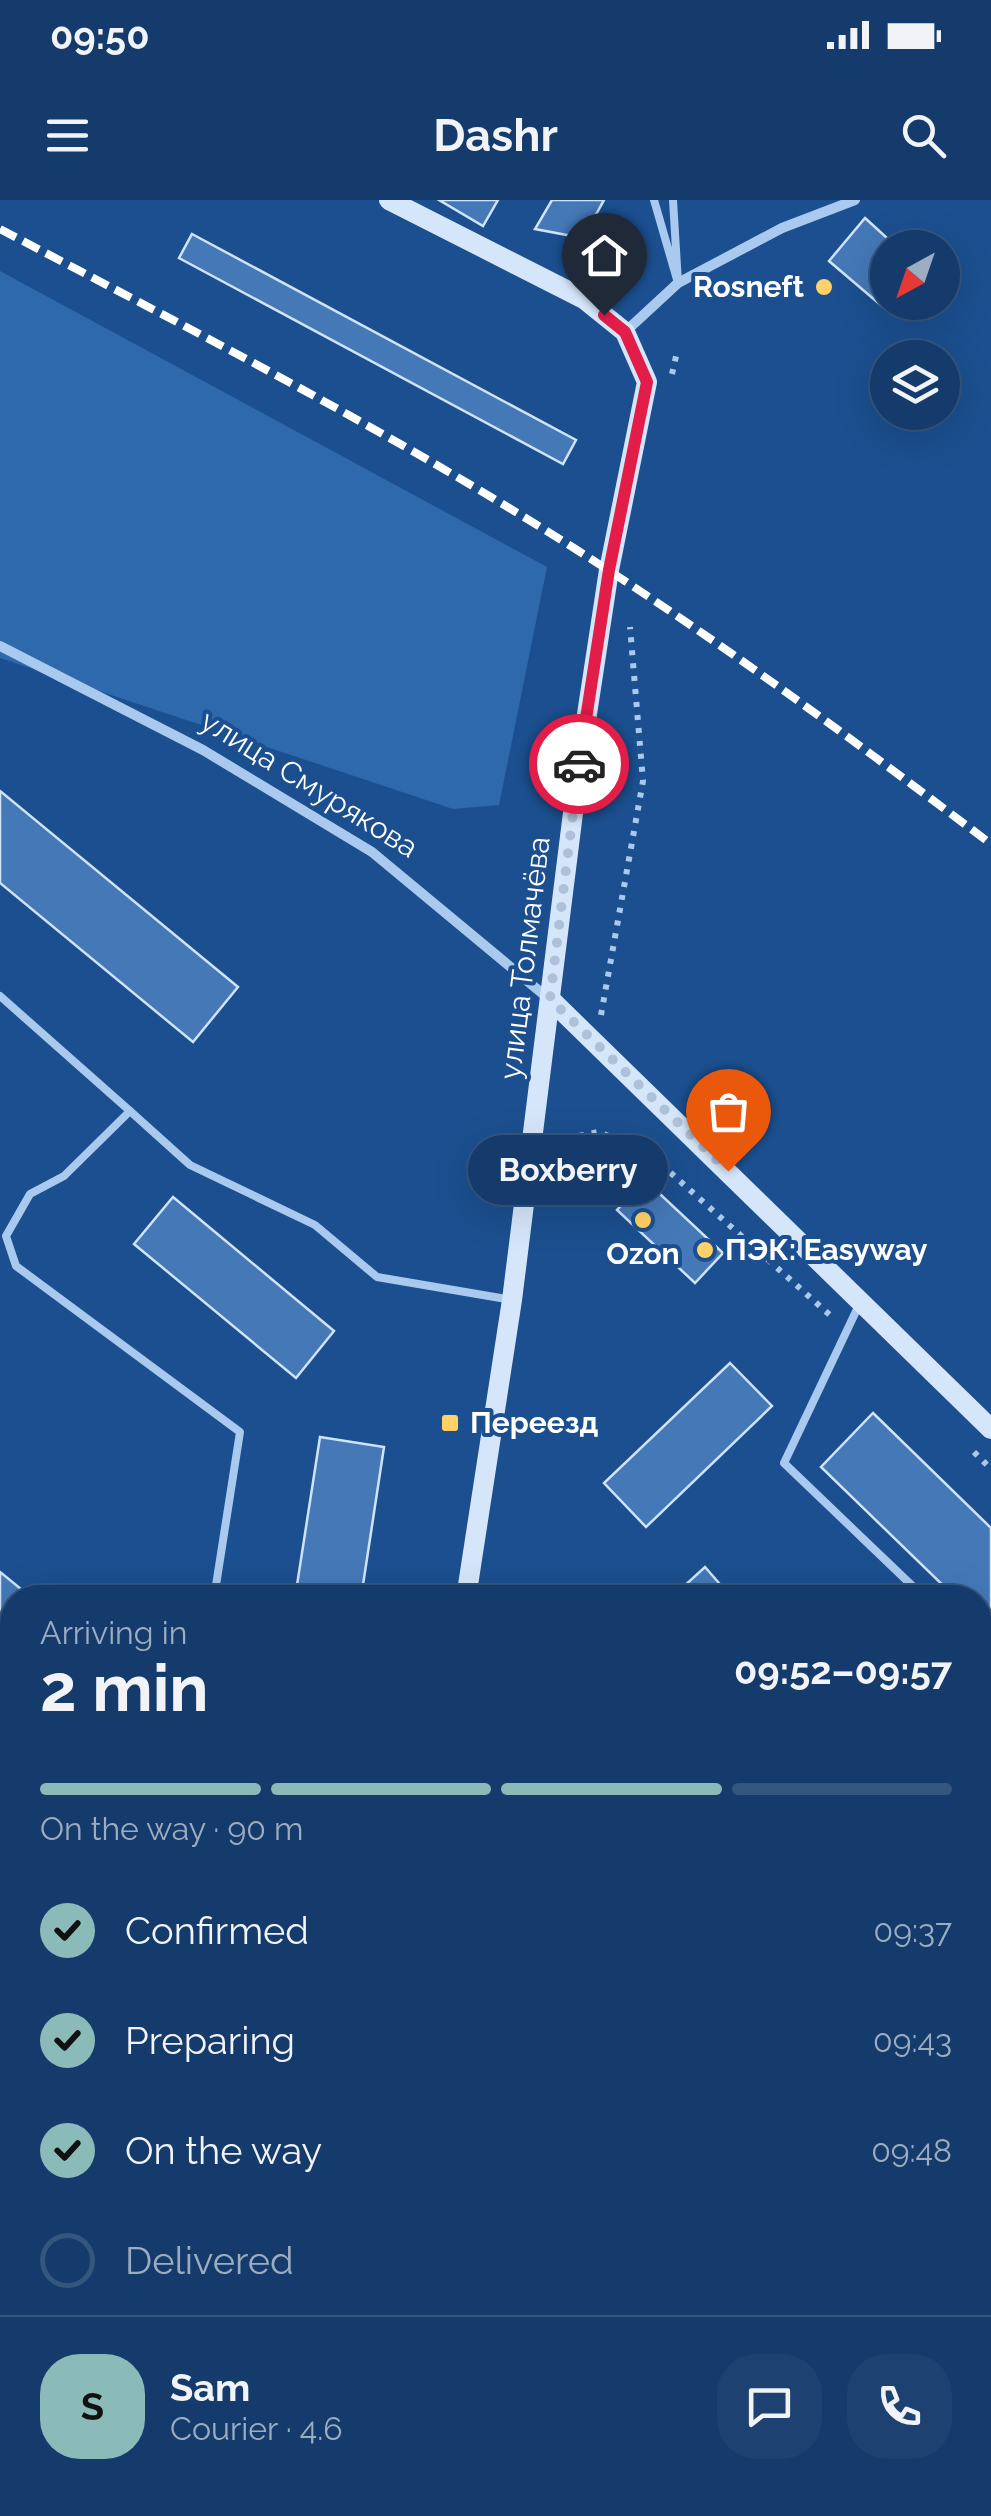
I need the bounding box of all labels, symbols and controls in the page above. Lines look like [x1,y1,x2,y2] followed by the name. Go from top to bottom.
[50,13,149,58] text: 09:50
[40,108,95,163] icon: menu
[896,108,951,163] icon: search
[433,109,558,162] text: Dashr
[562,213,647,316] pin
[577,228,632,283] icon: home
[870,230,960,320] north arrow
[870,230,960,430] map controls
[693,269,804,304] place label: Rosneft
[813,276,835,298] marker: Rosneft
[870,340,960,430] button: layers
[194,703,424,865] street label: улица Смурякова
[529,714,629,814] courier
[552,737,607,792] icon: car
[492,835,557,1081] street label: улица Толмачёва
[686,1069,771,1172] pin
[701,1084,756,1139] icon: bag
[468,1136,668,1206] callout: Boxberry
[498,1151,638,1188] text: Boxberry
[632,1209,654,1231] marker: Ozon
[725,1232,928,1267] place label: ПЭК: Easyway
[606,1236,680,1271] place label: Ozon
[694,1239,716,1261] marker: ПЭК: Easyway
[470,1405,599,1440] place label: Переезд
[439,1412,461,1434] marker: Переезд
[40,1614,187,1651] text: Arriving in
[734,1648,952,1693] text: 09:52–09:57
[40,1650,209,1726] text: 2 min
[40,1810,303,1847] text: On the way · 90 m
[40,1903,95,1958] icon: check
[125,1908,309,1953] text: Confirmed
[874,1912,952,1949] text: 09:37
[40,2013,95,2068] icon: check
[125,2018,295,2063] text: Preparing
[873,2022,952,2059] text: 09:43
[40,2123,95,2178] icon: check
[125,2128,322,2173] text: On the way
[871,2132,952,2169] text: 09:48
[125,2238,294,2283] text: Delivered
[717,2354,822,2459] button: chat
[847,2354,952,2459] button: phone
[170,2365,250,2410] text: Sam
[81,2384,104,2429] text: S
[170,2410,343,2447] text: Courier · 4.6

